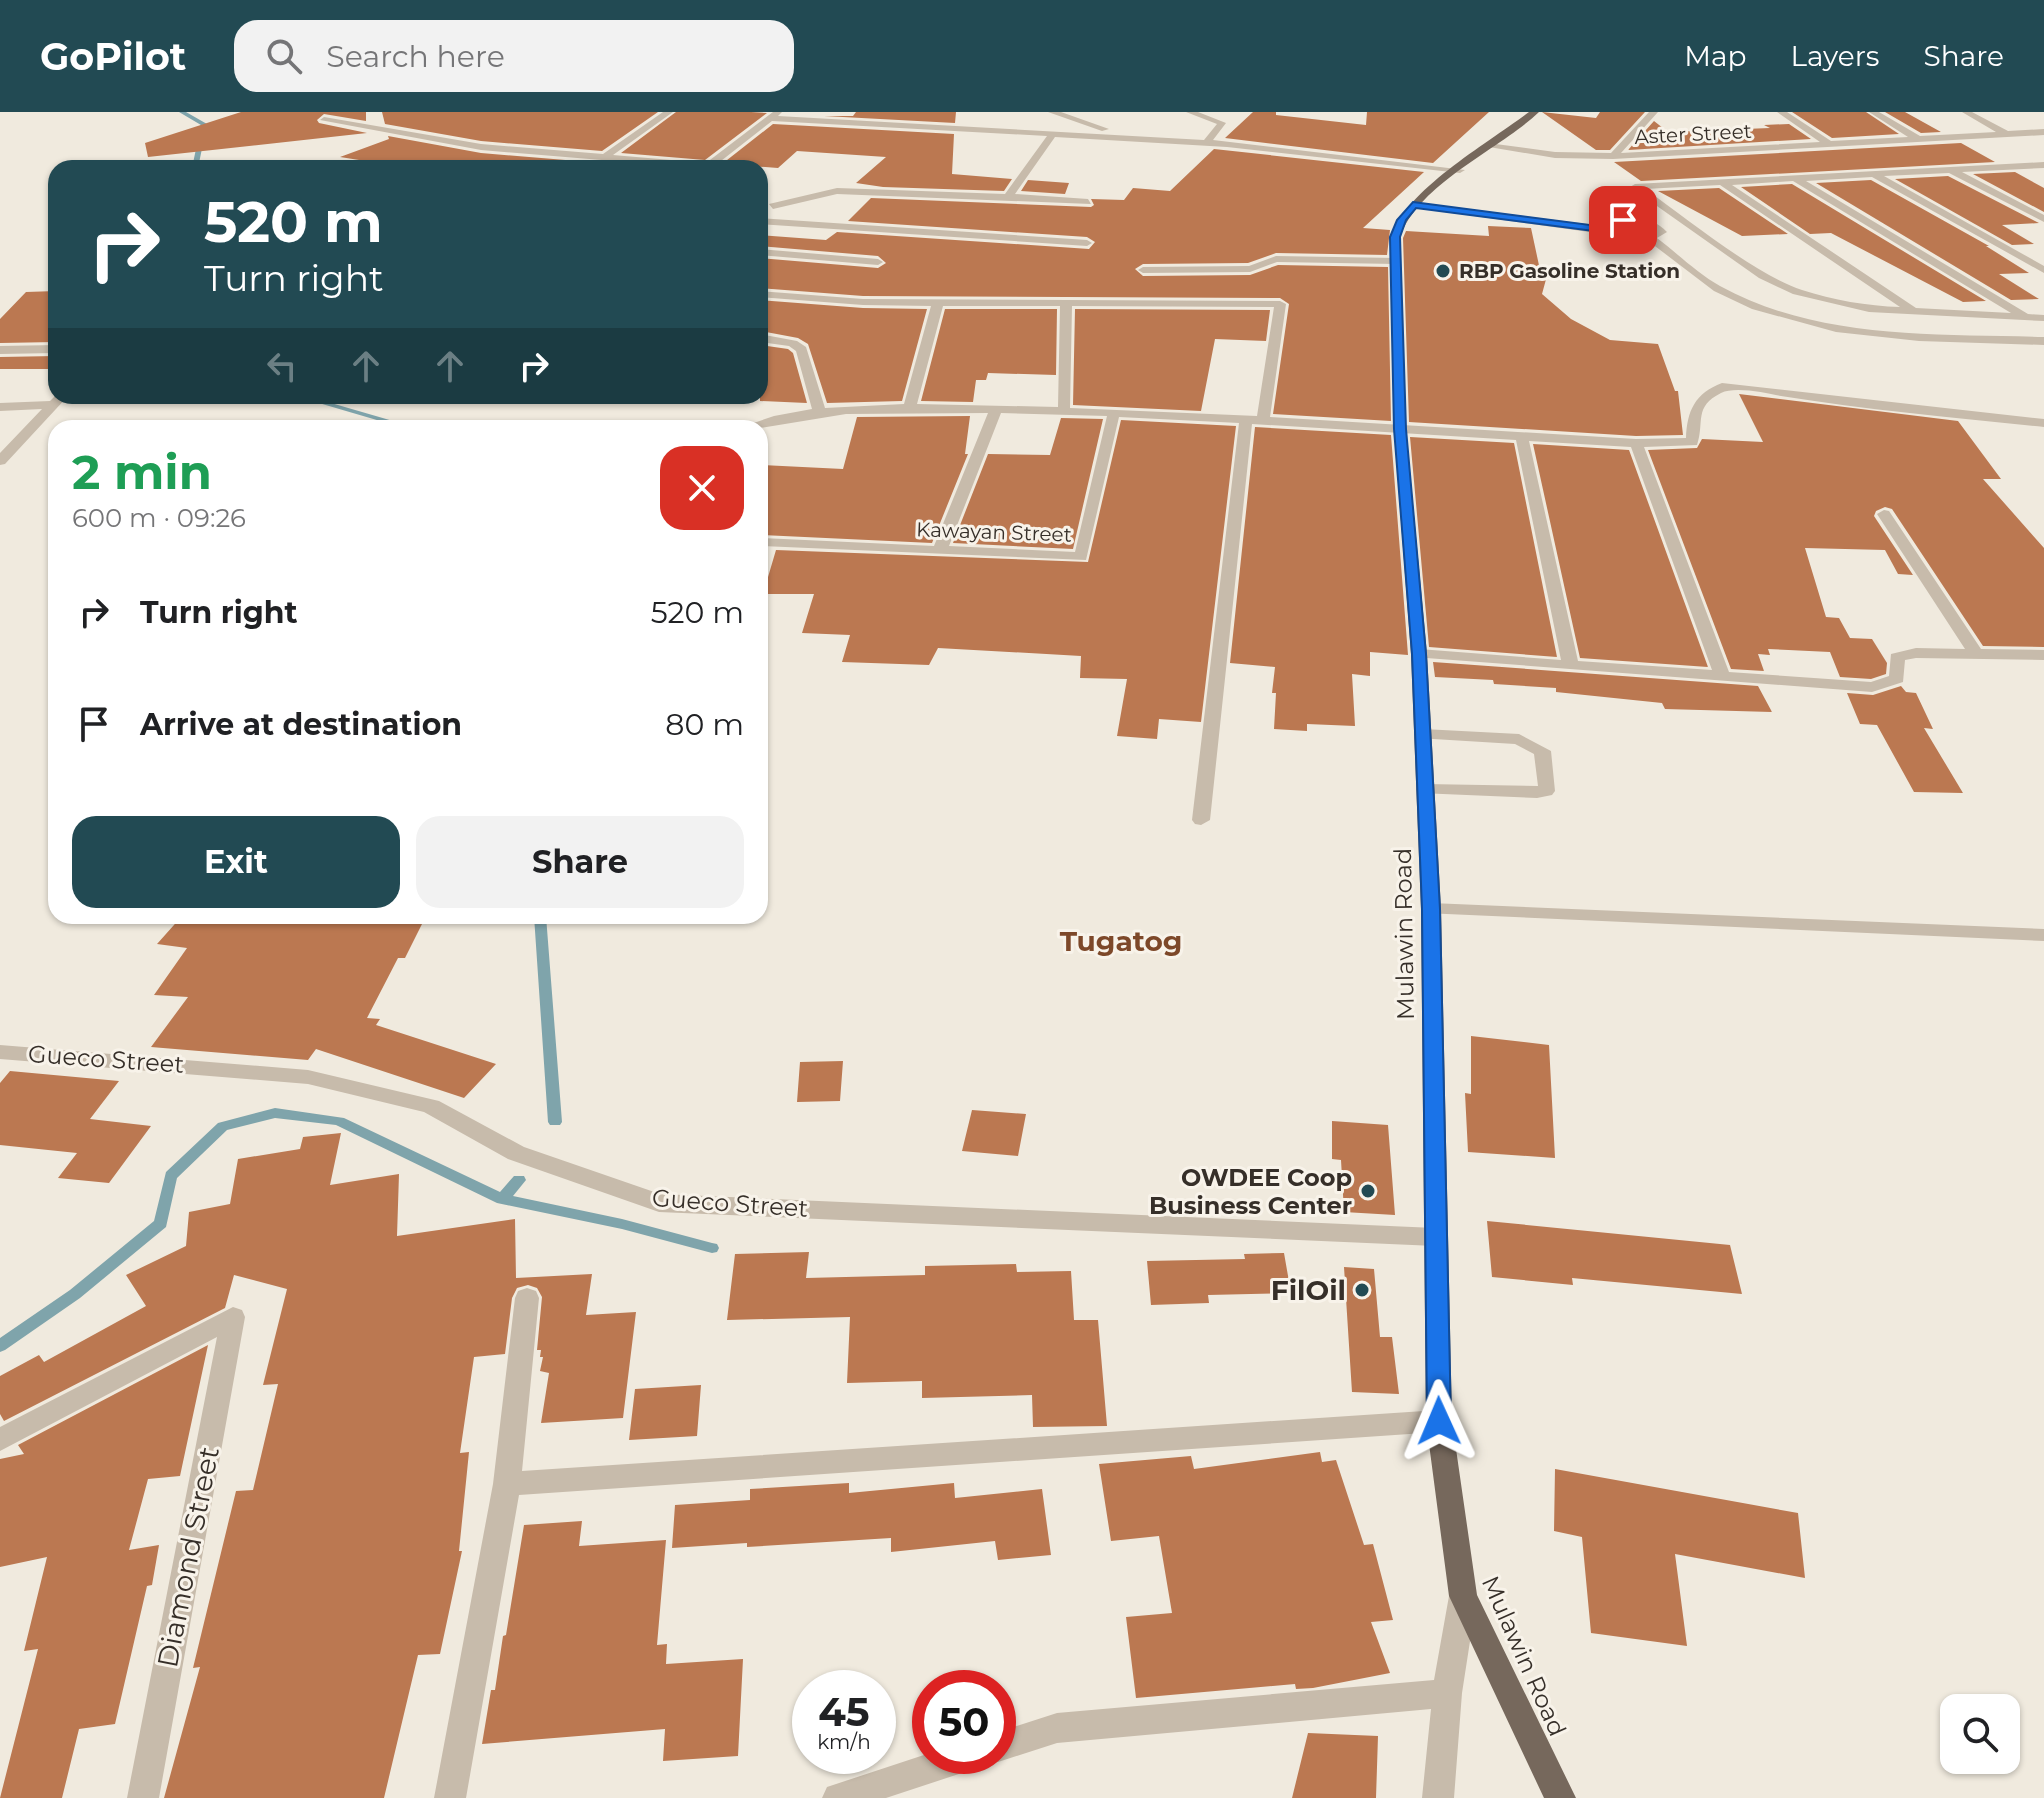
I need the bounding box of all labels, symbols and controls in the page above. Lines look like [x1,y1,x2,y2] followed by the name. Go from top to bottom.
[234,20,794,92] search box
[40,33,186,80] text: GoPilot
[262,34,306,78] icon: search
[326,38,505,75] text: Search here
[1684,39,1747,73] text: Map
[1791,39,1880,73] text: Layers
[1924,39,2004,73] text: Share
[1634,119,1752,149] street label: Aster Street
[1589,186,1657,254] pin
[204,188,383,256] text: 520 m
[72,192,176,296] icon: right
[1601,198,1645,242] icon: arrive
[204,256,384,300] text: Turn right
[1459,259,1680,283] place label: RBP Gasoline Station
[1434,262,1452,280] marker: RBP Gasoline Station
[260,344,304,388] icon: left
[344,344,388,388] icon: ahead
[428,344,472,388] icon: ahead
[512,344,556,388] icon: right
[72,443,212,501] text: 2 min
[660,446,744,530] button: close
[72,502,246,534] text: 600 m · 09:26
[916,517,1072,547] street label: Kawayan Street
[72,590,116,634] icon: right
[140,594,297,631] text: Turn right
[651,594,744,631] text: 520 m
[72,702,116,746] icon: arrive
[140,706,462,743] text: Arrive at destination
[665,706,744,743] text: 80 m
[72,816,400,908] button: Exit
[416,816,744,908] button: Share
[1388,848,1420,1020] street label: Mulawin Road
[1060,924,1182,958] district label: Tugatog
[27,1039,185,1079] street label: Gueco Street
[1149,1163,1352,1220] place label: OWDEE Coop Business Center
[1359,1182,1377,1200] marker: OWDEE Coop Business Center
[651,1183,809,1223] street label: Gueco Street
[1271,1273,1346,1307] place label: FilOil
[1353,1281,1371,1299] marker: FilOil
[1397,1379,1481,1463] position arrow
[150,1444,226,1670] street label: Diamond Street
[1476,1571,1572,1741] street label: Mulawin Road
[912,1670,1016,1774] speed limit sign: 50
[818,1687,870,1736] text: 45
[1940,1694,2020,1774] map controls
[1940,1694,2020,1774] button: search
[817,1730,871,1754] text: km/h

